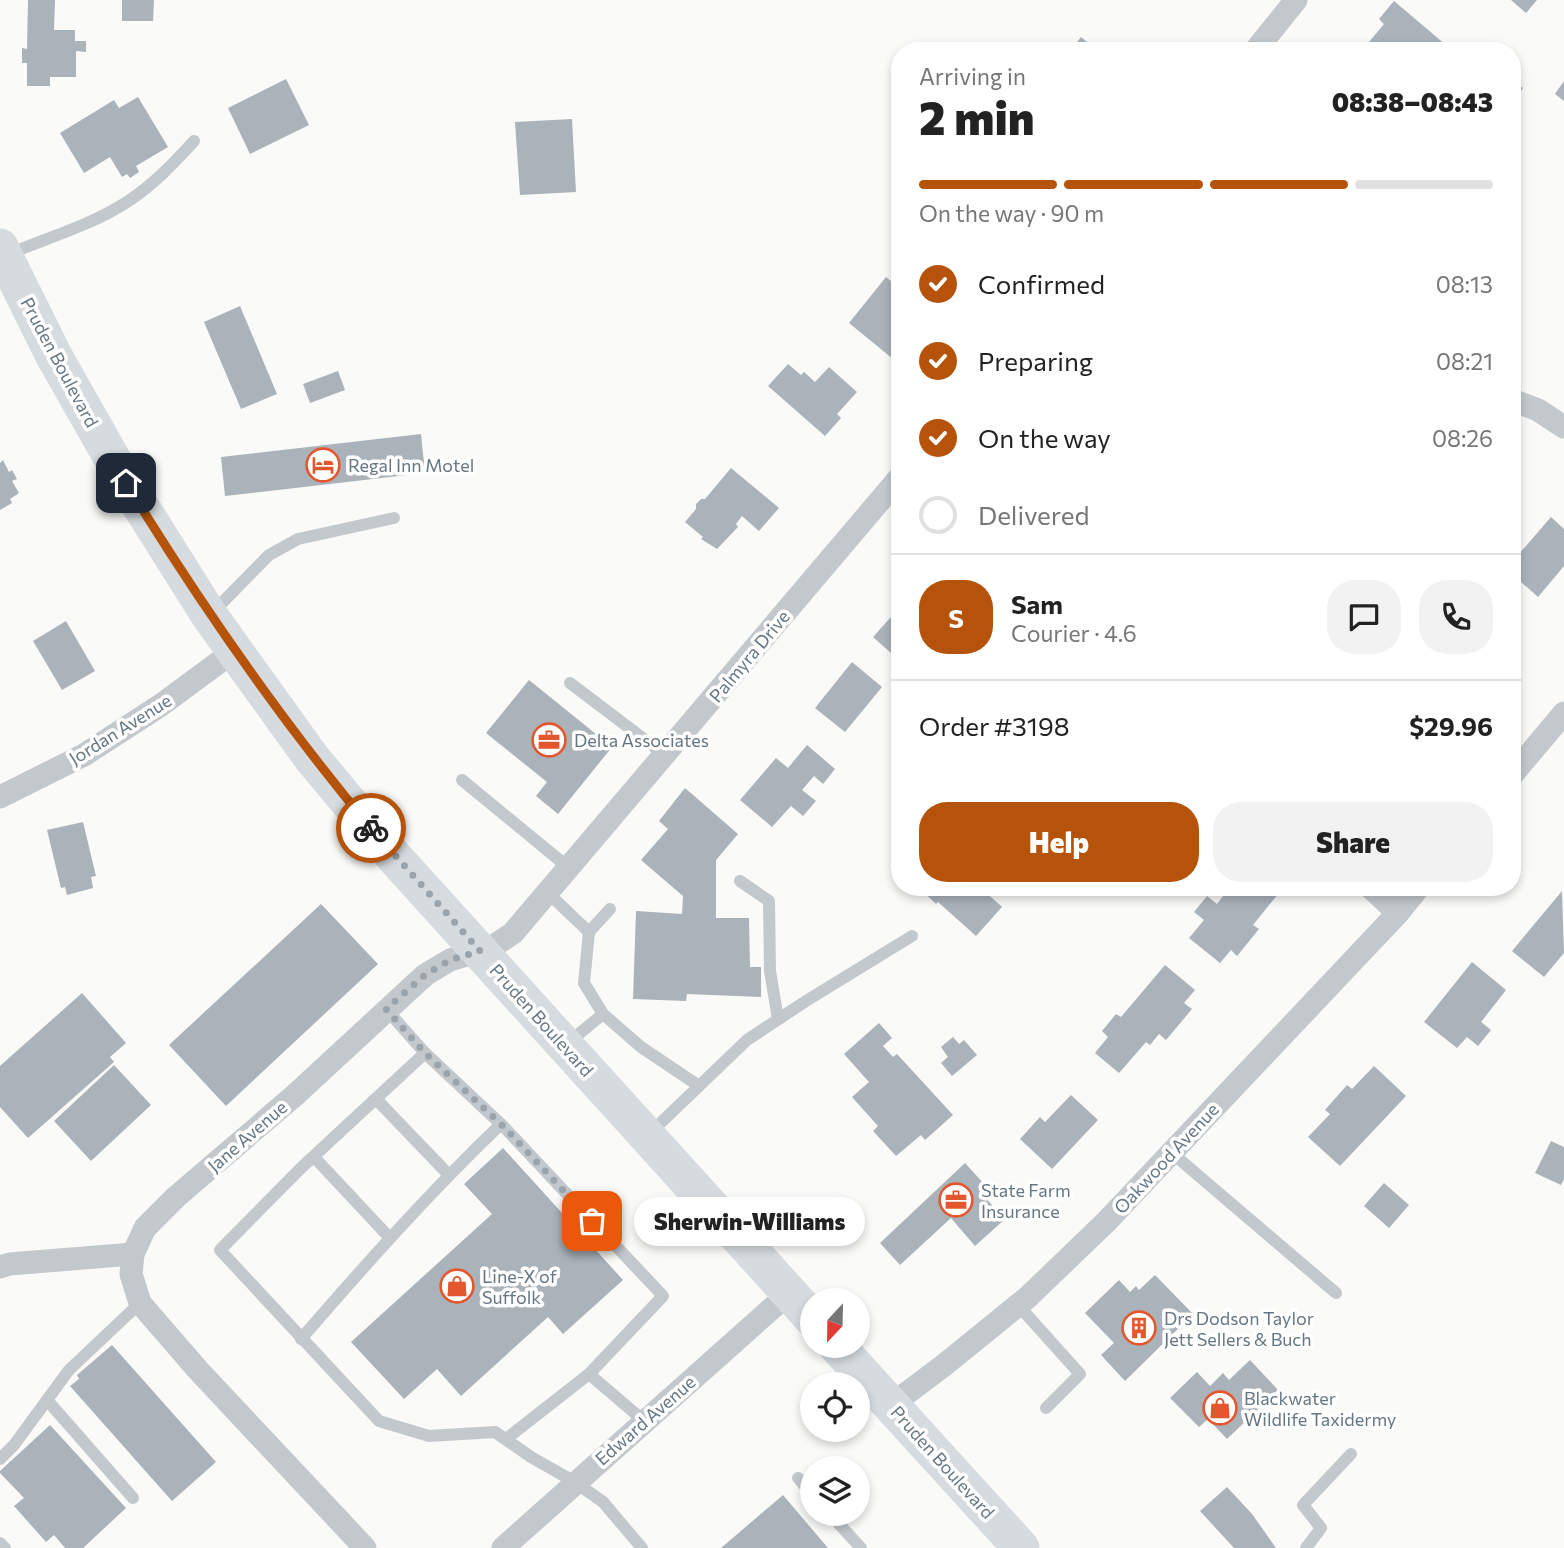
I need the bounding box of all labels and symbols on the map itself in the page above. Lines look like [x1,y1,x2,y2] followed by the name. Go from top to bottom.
[16,293,104,431] street label: Pruden Boulevard
[304,446,342,484] hotel icon: Regal Inn Motel
[96,453,156,513] pin
[348,454,474,476] place label: Regal Inn Motel
[704,605,794,707] street label: Palmyra Drive
[65,689,175,769] street label: Jordan Avenue
[530,721,568,759] office icon: Delta Associates
[574,729,709,751] place label: Delta Associates
[336,793,406,863] courier
[486,959,598,1081] street label: Pruden Boulevard
[203,1096,291,1176] street label: Jane Avenue
[1109,1098,1223,1218] street label: Oakwood Avenue
[981,1179,1071,1222] place label: State Farm Insurance
[937,1181,975,1219] office icon: State Farm Insurance
[562,1191,622,1251] pin
[634,1196,865,1246] callout: Sherwin-Williams
[482,1265,558,1308] place label: Line-X of Suffolk
[438,1267,476,1305] shop icon: Line-X of Suffolk
[800,1288,870,1358] north arrow
[1164,1307,1314,1350] place label: Drs Dodson Taylor Jett Sellers & Buch
[1120,1309,1158,1347] building icon: Drs Dodson Taylor Jett Sellers & Buch
[590,1371,700,1469] street label: Edward Avenue
[1244,1387,1396,1430] place label: Blackwater Wildlife Taxidermy
[1201,1389,1239,1427] shop icon: Blackwater Wildlife Taxidermy
[887,1401,999,1523] street label: Pruden Boulevard

